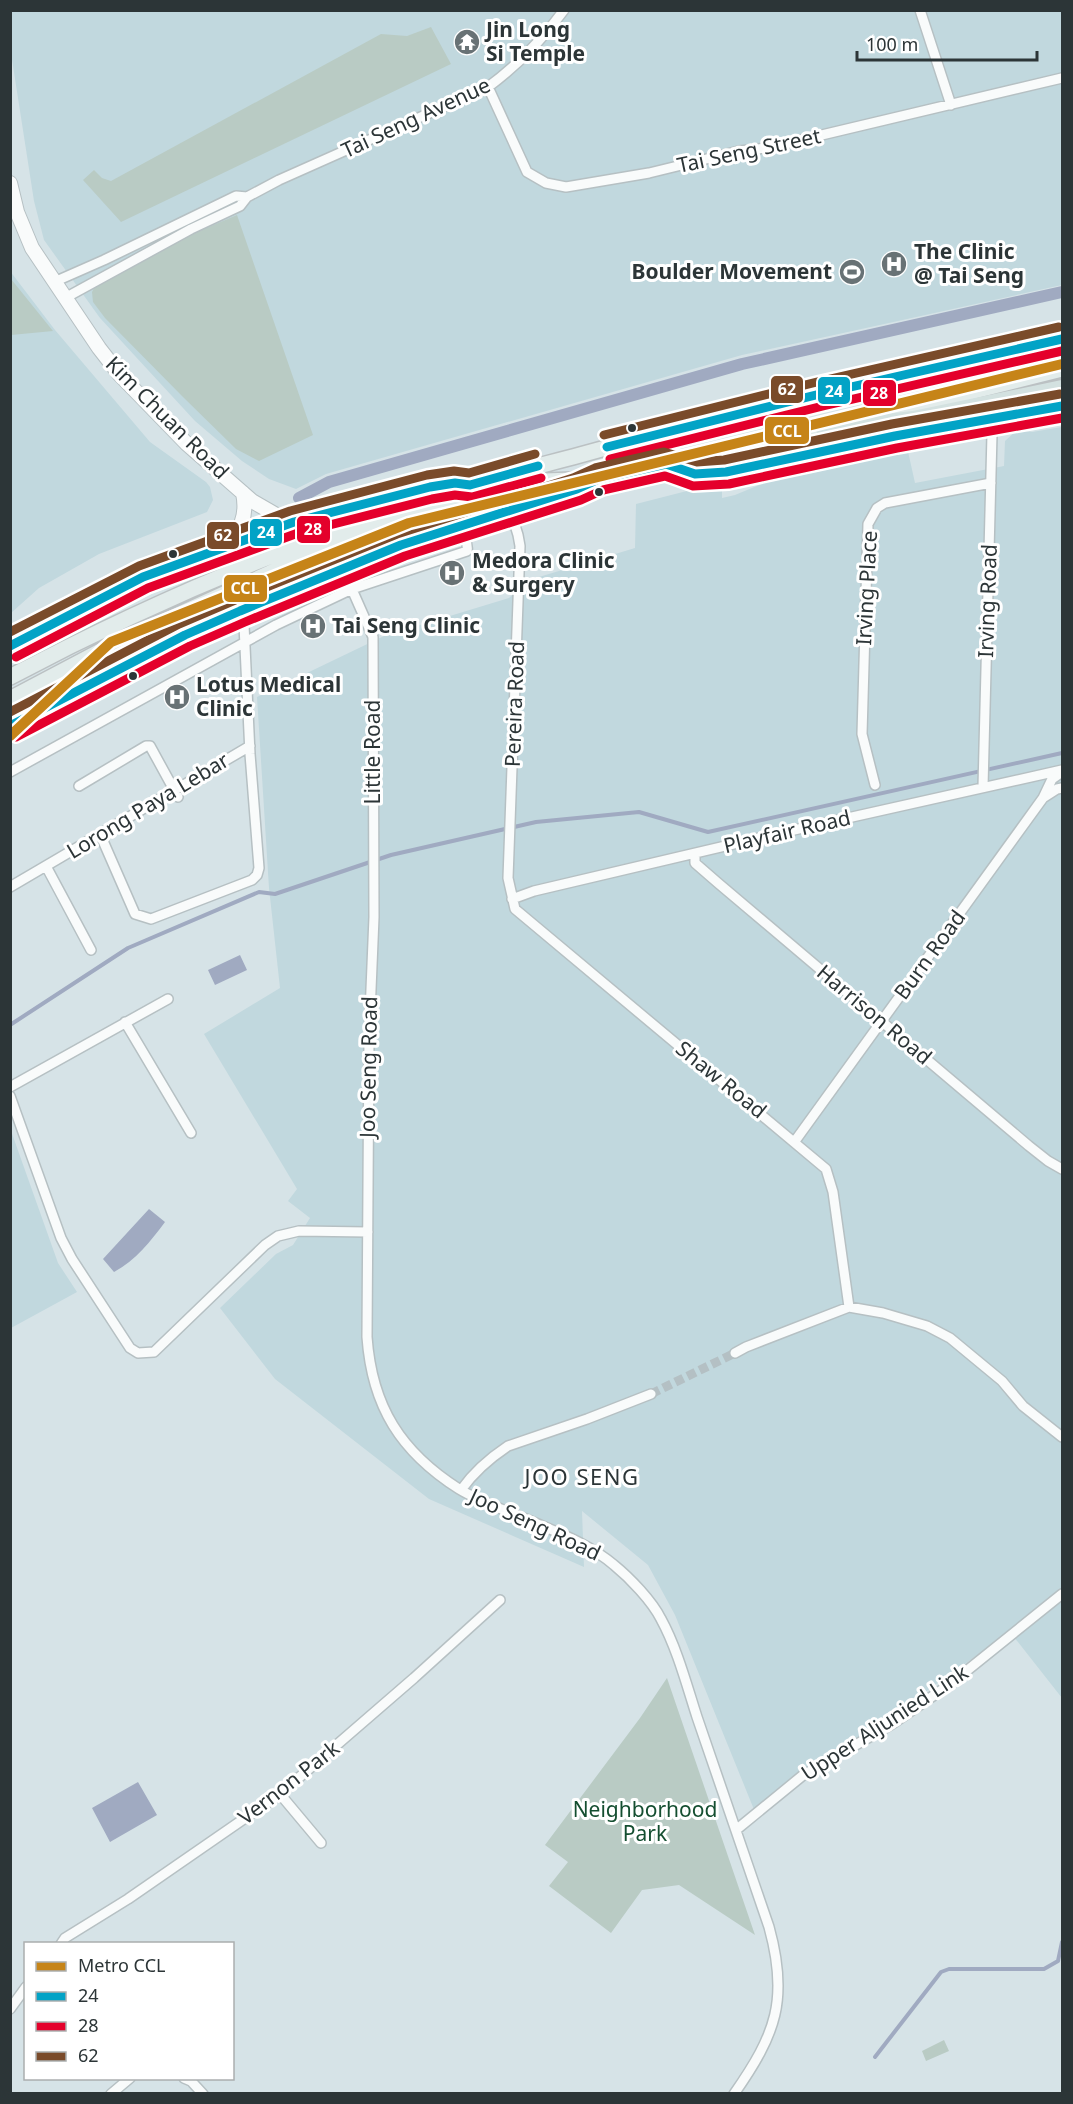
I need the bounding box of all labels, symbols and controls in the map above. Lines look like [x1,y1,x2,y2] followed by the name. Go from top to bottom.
[484,15,585,67] place label: Jin Long Si Temple
[857,24,1037,62] scale bar
[452,27,482,57] temple icon: Jin Long Si Temple
[866,32,918,56] text: 100 m
[337,70,495,164] street label: Tai Seng Avenue
[674,121,824,179] street label: Tai Seng Street
[914,237,1024,289] place label: The Clinic @ Tai Seng
[879,249,909,279] hospital icon: The Clinic @ Tai Seng
[632,257,832,285] place label: Boulder Movement
[837,257,867,287] sports icon: Boulder Movement
[100,350,235,485] street label: Kim Chuan Road
[770,375,804,404] line badge: 62
[817,376,851,405] line badge: 24
[778,378,796,400] text: 62
[862,379,897,407] line badge: 28
[825,380,843,402] text: 24
[870,382,888,404] text: 28
[764,416,810,445] line badge: CCL
[772,420,802,442] text: CCL
[626,422,638,434] unlabelled marker
[593,486,605,498] unlabelled marker
[296,515,331,544] line badge: 28
[249,518,283,547] line badge: 24
[304,518,322,540] text: 28
[206,521,240,550] line badge: 62
[257,521,275,543] text: 24
[214,524,232,546] text: 62
[849,530,883,646] street label: Irving Place
[971,544,1003,658] street label: Irving Road
[472,546,615,598] place label: Medora Clinic & Surgery
[167,548,179,560] unlabelled marker
[437,558,467,588] hospital icon: Medora Clinic & Surgery
[223,574,268,603] line badge: CCL
[230,577,260,599] text: CCL
[298,611,328,641] hospital icon: Tai Seng Clinic
[332,611,480,639] place label: Tai Seng Clinic
[498,640,530,767] street label: Pereira Road
[127,670,139,682] unlabelled marker
[196,670,341,722] place label: Lotus Medical Clinic
[162,682,192,712] hospital icon: Lotus Medical Clinic
[358,700,386,804] street label: Little Road
[61,745,234,865] street label: Lorong Paya Lebar
[720,803,853,859] street label: Playfair Road
[887,904,971,1005] street label: Burn Road
[811,958,938,1071] street label: Harrison Road
[353,996,383,1140] street label: Joo Seng Road
[671,1034,773,1124] street label: Shaw Road
[522,1461,640,1491] district label: JOO SENG
[463,1481,606,1567] street label: Joo Seng Road
[796,1657,974,1787] street label: Upper Aljunied Link
[232,1733,345,1831] street label: Vernon Park
[573,1795,717,1847] park label: Neighborhood Park
[24,1942,234,2080] legend
[78,1953,165,1977] text: Metro CCL
[78,1983,99,2007] text: 24
[78,2013,99,2037] text: 28
[78,2043,99,2067] text: 62

